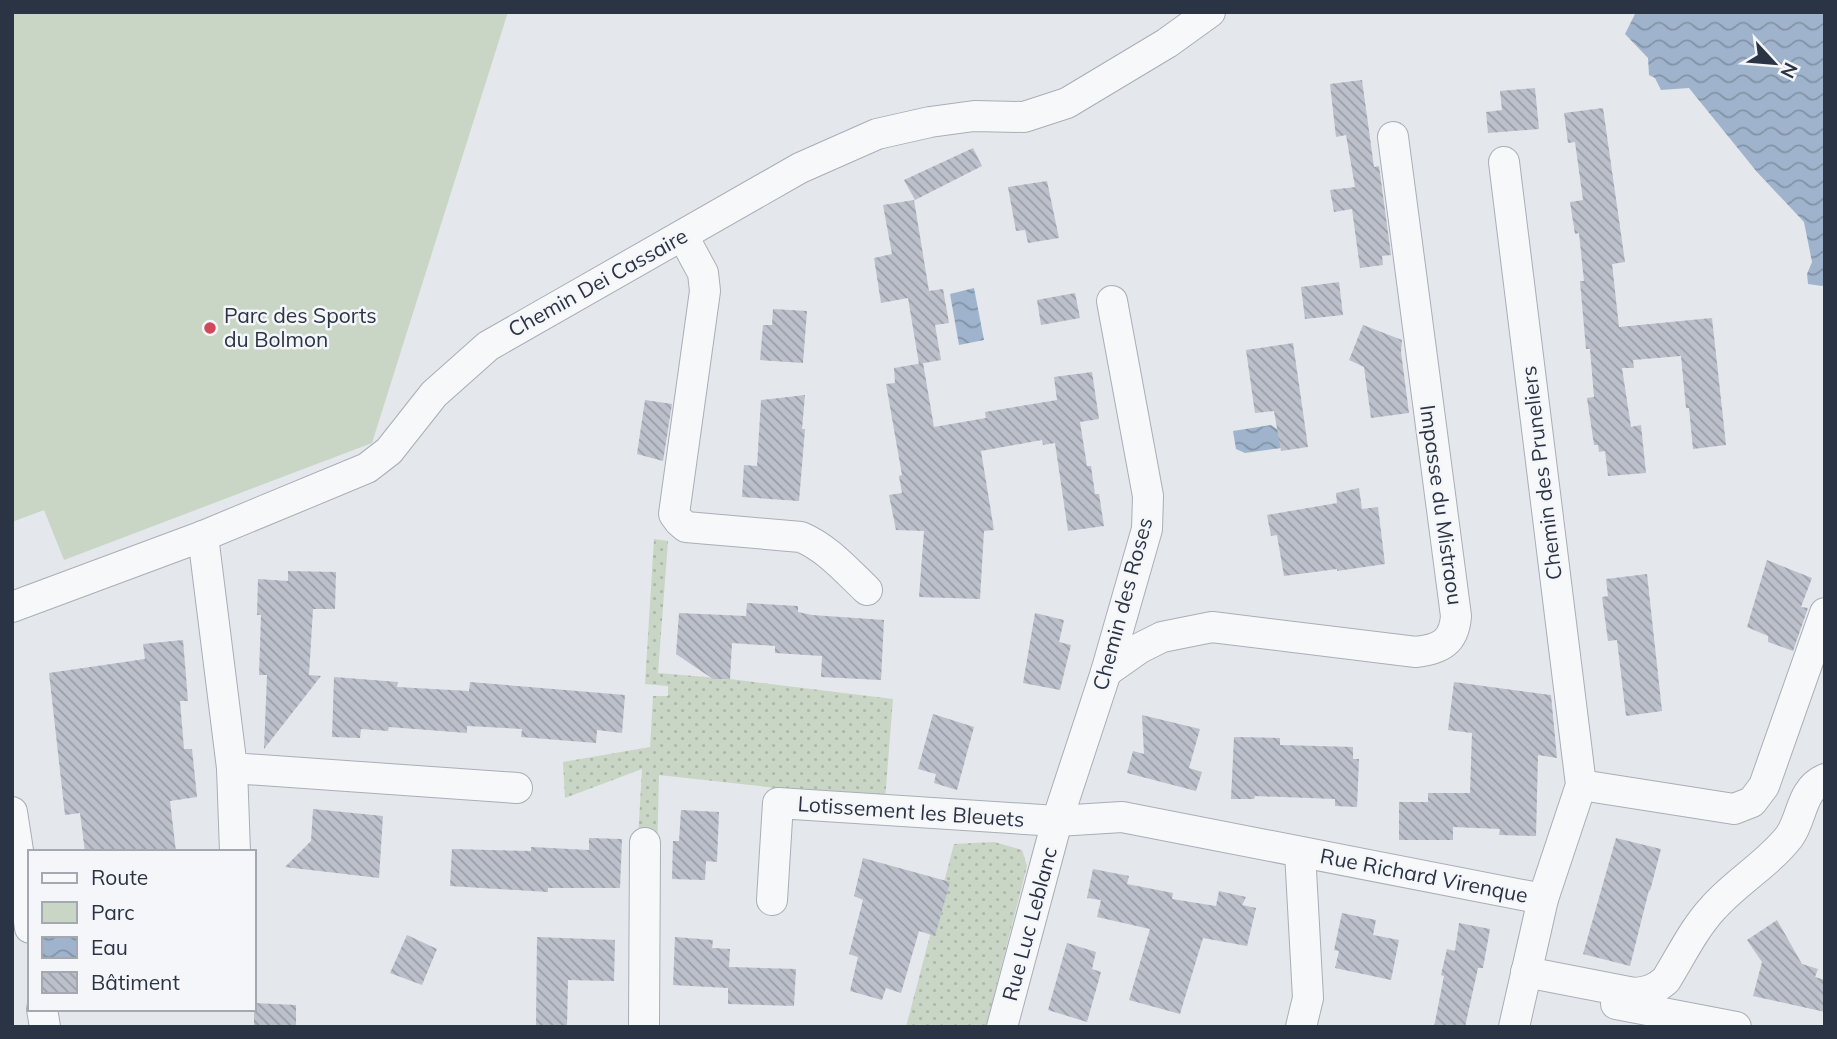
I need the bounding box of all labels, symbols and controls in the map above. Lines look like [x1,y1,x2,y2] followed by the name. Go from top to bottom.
[1739,28,1809,98] north arrow
[1775,59,1803,82] text: N
[503,222,692,342] street label: Chemin Dei Cassaire
[224,302,377,352] place label: Parc des Sports du Bolmon
[202,320,218,336] marker: Parc des Sports du Bolmon
[1515,365,1567,582] street label: Chemin des Pruneliers
[1415,403,1469,607] street label: Impasse du Mistraou
[1086,515,1158,693] street label: Chemin des Roses
[797,790,1025,832] street label: Lotissement les Bleuets
[1318,842,1530,908] street label: Rue Richard Virenque
[996,844,1062,1004] street label: Rue Luc Leblanc
[28,850,256,1011] legend
[91,864,148,890] text: Route
[91,899,135,925] text: Parc
[91,934,128,960] text: Eau
[91,969,180,995] text: Bâtiment

